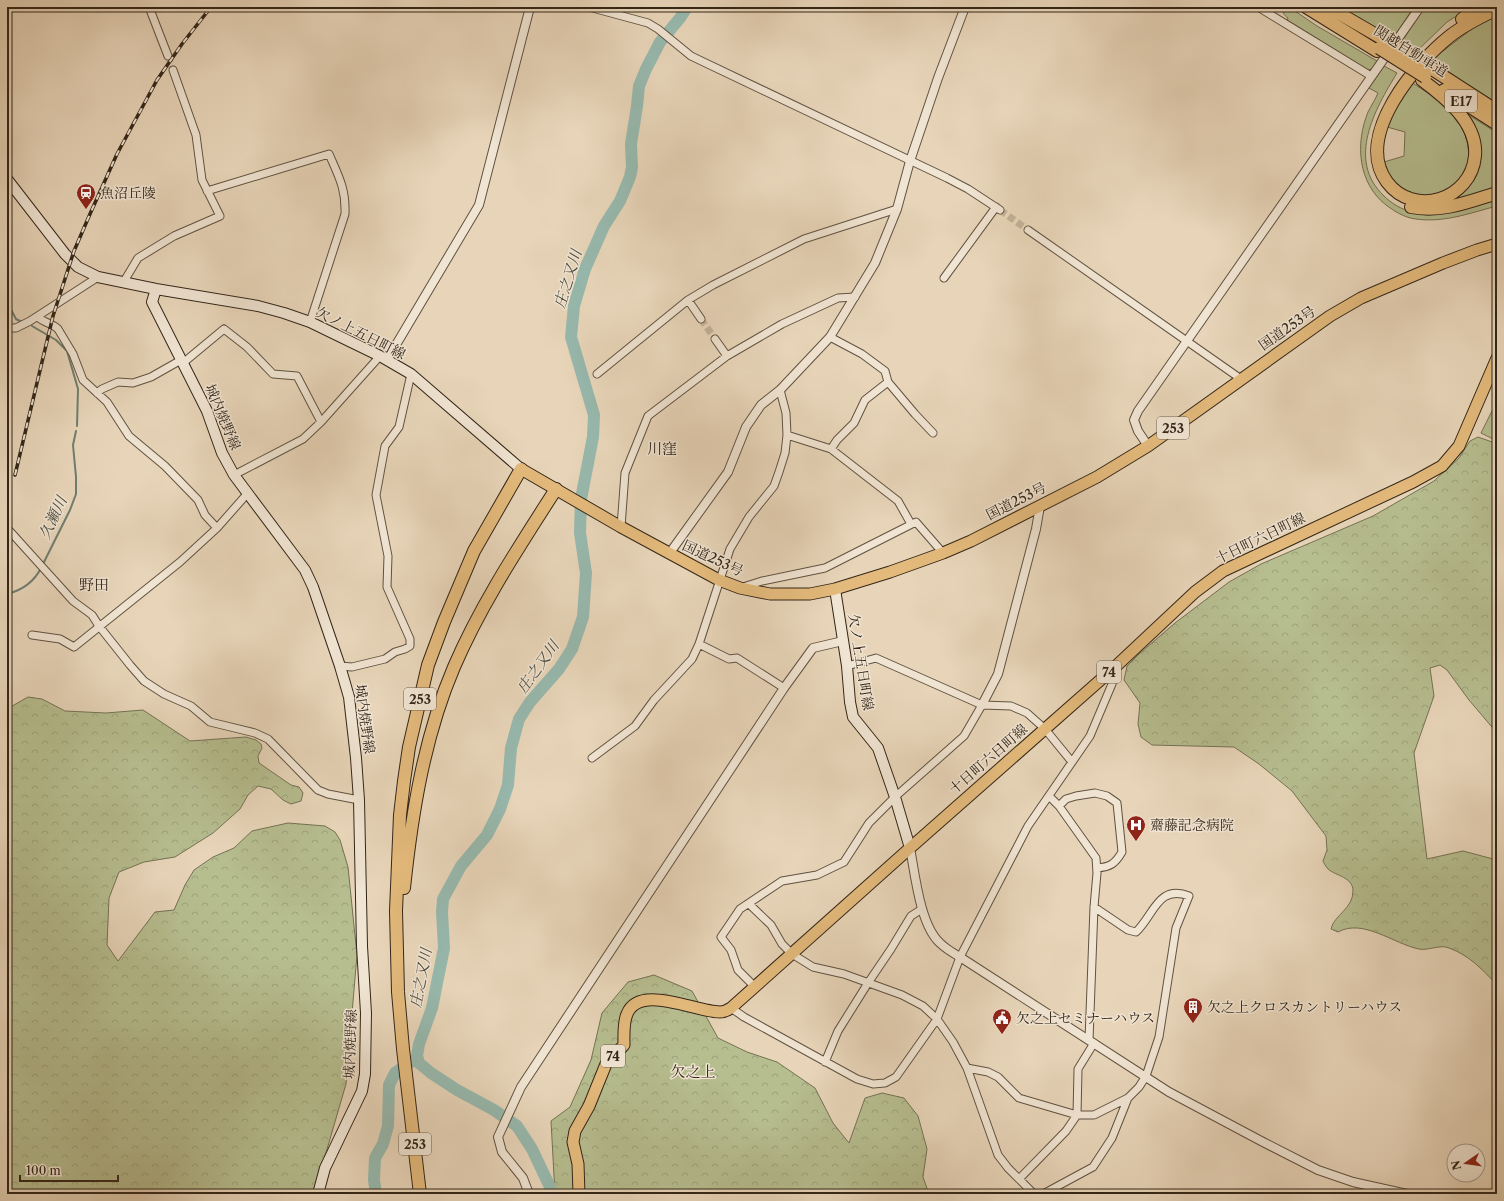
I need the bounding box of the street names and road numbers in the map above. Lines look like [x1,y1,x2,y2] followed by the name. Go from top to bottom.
[1371,21,1451,81] street label: 関越自動車道
[1445,90,1477,112] road number: E17
[1255,302,1319,354] street label: 国道253号
[313,303,409,363] street label: 欠ノ上五日町線
[201,381,245,453] street label: 城内焼野線
[1157,417,1189,439] road number: 253
[983,478,1049,524] street label: 国道253号
[1212,508,1308,568] street label: 十日町六日町線
[680,536,746,580] street label: 国道253号
[844,612,878,712] street label: 欠ノ上五日町線
[1097,661,1121,683] road number: 74
[351,683,379,755] street label: 城内焼野線
[404,688,436,710] road number: 253
[945,720,1031,798] street label: 十日町六日町線
[340,1009,360,1079] street label: 城内焼野線
[601,1045,625,1067] road number: 74
[399,1133,431,1155] road number: 253

